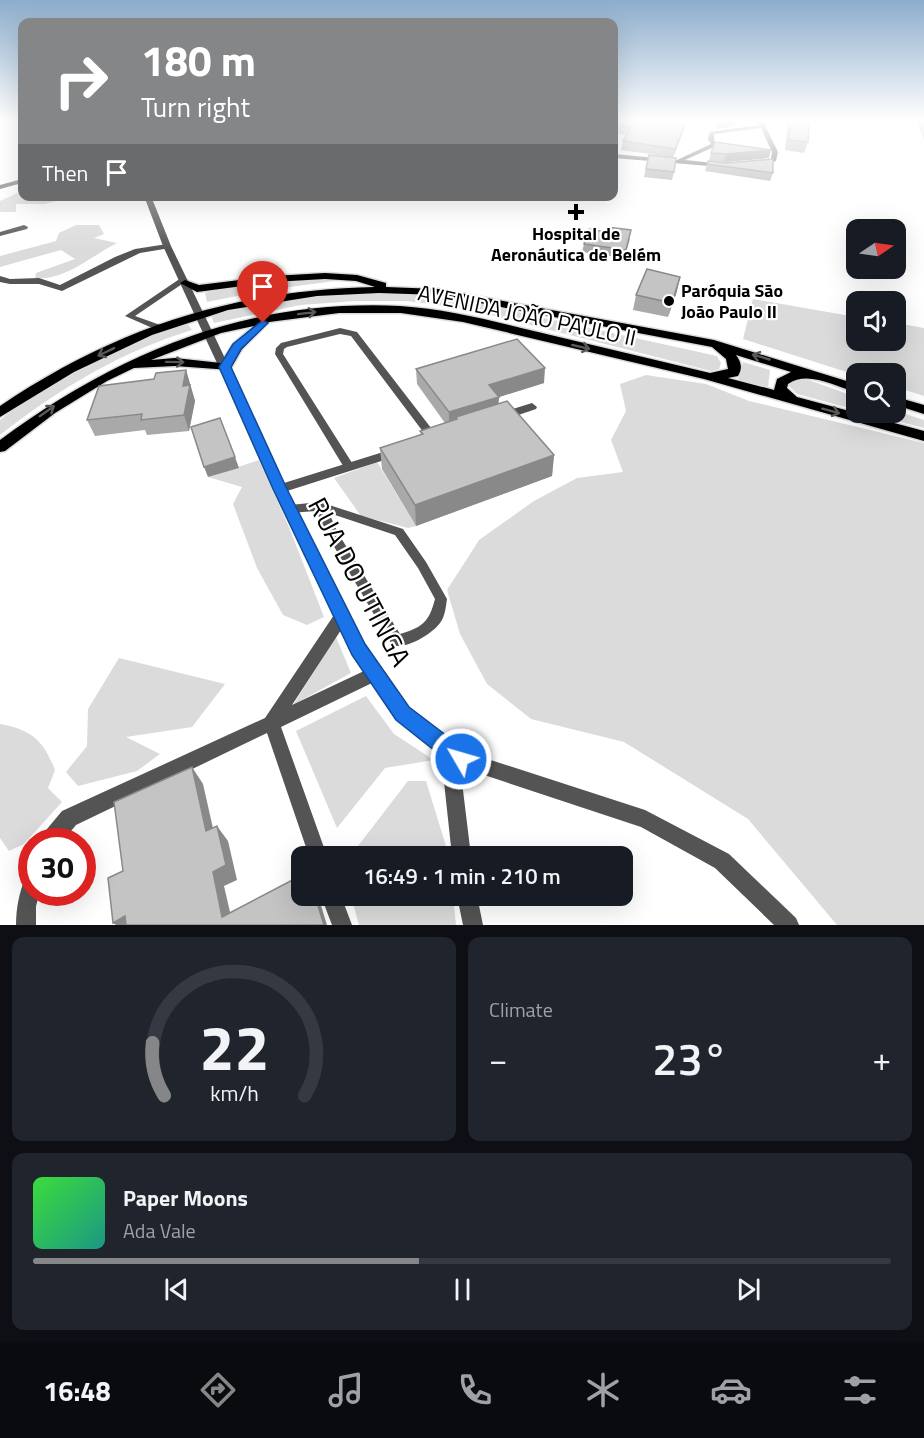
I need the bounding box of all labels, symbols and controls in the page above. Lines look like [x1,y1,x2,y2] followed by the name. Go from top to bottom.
[141,28,256,92] text: 180 m
[42,42,120,120] icon: right
[141,86,250,127] text: Turn right
[42,156,88,190] text: Then
[100,156,133,189] icon: arrive
[567,203,585,221] marker: Hospital de Aeronáutica de Belém
[846,219,906,279] north arrow
[846,219,906,423] map controls
[491,220,661,268] place label: Hospital de Aeronáutica de Belém
[237,261,288,323] pin
[246,270,279,303] icon: arrive
[415,275,639,355] street label: AVENIDA JOÃO PAULO II
[681,277,783,325] place label: Paróquia São João Paulo II
[846,291,906,351] button: sound
[662,294,676,308] marker: Paróquia São João Paulo II
[296,307,316,318] one-way arrow
[571,342,590,354] one-way arrow
[98,346,116,358] one-way arrow
[752,351,771,362] one-way arrow
[165,356,185,368] one-way arrow
[846,363,906,423] button: search
[38,405,54,417] one-way arrow
[821,406,840,417] one-way arrow
[299,489,422,673] street label: RUA DO UTINGA
[429,727,493,791] position arrow
[18,828,96,906] speed limit sign: 30
[363,859,561,893] text: 16:49 · 1 min · 210 m
[489,994,553,1025] text: Climate
[199,999,269,1094] text: 22
[652,1024,728,1092] text: 23°
[489,1034,507,1084] text: −
[873,1034,891,1084] text: +
[210,1077,258,1109] text: km/h
[123,1181,248,1215] text: Paper Moons
[123,1215,196,1246] text: Ada Vale
[160,1273,193,1306] icon: previous
[446,1273,479,1306] icon: pause
[732,1273,765,1306] icon: next
[197,1369,239,1411] icon: directions
[325,1369,367,1411] icon: music
[454,1369,496,1411] icon: phone
[582,1369,624,1411] icon: climate
[710,1369,752,1411] icon: car
[839,1369,881,1411] icon: filters
[43,1370,111,1411] text: 16:48

